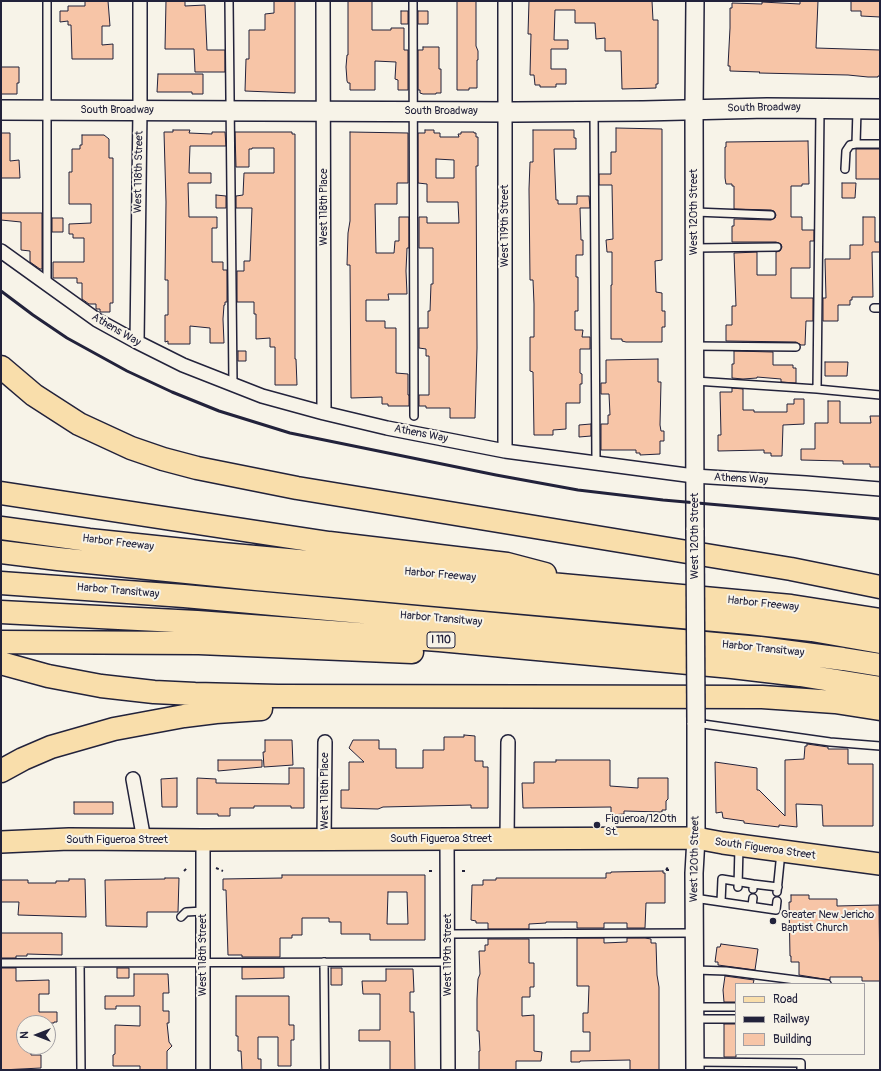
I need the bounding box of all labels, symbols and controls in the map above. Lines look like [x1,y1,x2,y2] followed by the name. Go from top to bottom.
[727,101,801,115] street label: South Broadway
[80,103,154,117] street label: South Broadway
[404,104,478,118] street label: South Broadway
[132,131,146,213] street label: West 118th Street
[317,168,331,246] street label: West 118th Place
[687,169,701,255] street label: West 120th Street
[498,185,512,267] street label: West 119th Street
[89,311,143,349] street label: Athens Way
[393,422,449,446] street label: Athens Way
[713,471,769,487] street label: Athens Way
[688,493,702,579] street label: West 120th Street
[81,532,155,554] street label: Harbor Freeway
[404,565,476,585] street label: Harbor Freeway
[76,581,160,601] street label: Harbor Transitway
[726,594,800,614] street label: Harbor Freeway
[399,609,483,629] street label: Harbor Transitway
[427,632,455,648] road number: I 110
[721,638,805,660] street label: Harbor Transitway
[318,752,332,830] street label: West 118th Place
[605,812,676,838] place label: Figueroa/120th St.
[688,816,702,902] street label: West 120th Street
[592,820,602,830] marker: Figueroa/120th St.
[390,832,492,846] street label: South Figueroa Street
[66,833,168,847] street label: South Figueroa Street
[714,835,816,863] street label: South Figueroa Street
[781,908,874,934] place label: Greater New Jericho Baptist Church
[196,914,210,996] street label: West 118th Street
[441,914,455,996] street label: West 119th Street
[768,916,778,926] marker: Greater New Jericho Baptist Church
[735,983,865,1055] legend
[773,992,798,1007] text: Road
[773,1012,809,1027] text: Railway
[16,1015,56,1055] north arrow
[18,1031,31,1039] text: N
[773,1032,812,1047] text: Building

